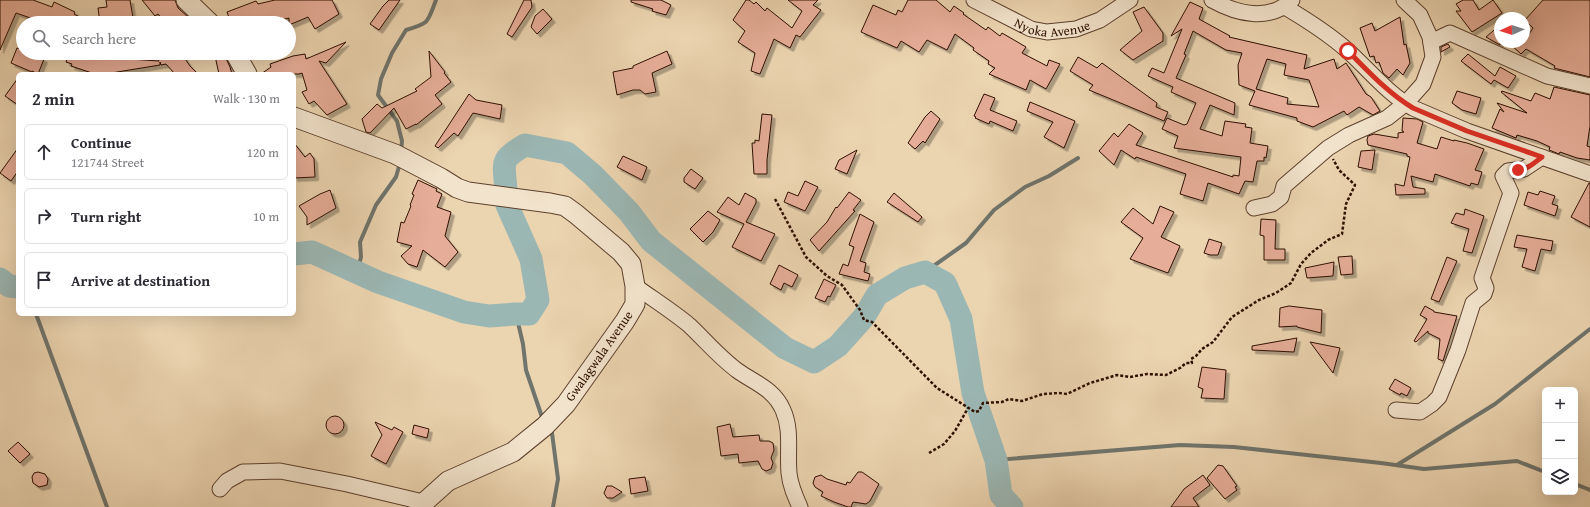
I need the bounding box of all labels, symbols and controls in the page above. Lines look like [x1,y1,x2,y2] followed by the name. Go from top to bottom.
[1494,12,1530,48] north arrow
[1011,13,1093,42] street label: Nyoka Avenue
[16,16,296,60] search box
[30,27,52,49] icon: search
[62,28,136,49] text: Search here
[1339,42,1357,60] route start
[32,86,74,111] text: 2 min
[213,89,280,108] text: Walk · 130 m
[71,132,132,153] text: Continue
[33,141,55,163] icon: ahead
[247,143,279,162] text: 120 m
[71,153,144,172] text: 121744 Street
[1509,161,1527,179] route end
[33,205,55,227] icon: right
[71,206,142,227] text: Turn right
[253,207,279,226] text: 10 m
[33,269,55,291] icon: arrive
[71,270,210,291] text: Arrive at destination
[561,307,637,405] street label: Gwalagwala Avenue
[1542,387,1578,495] map controls
[1542,387,1578,423] button: +
[1542,423,1578,459] button: −
[1542,459,1578,495] button: layers

